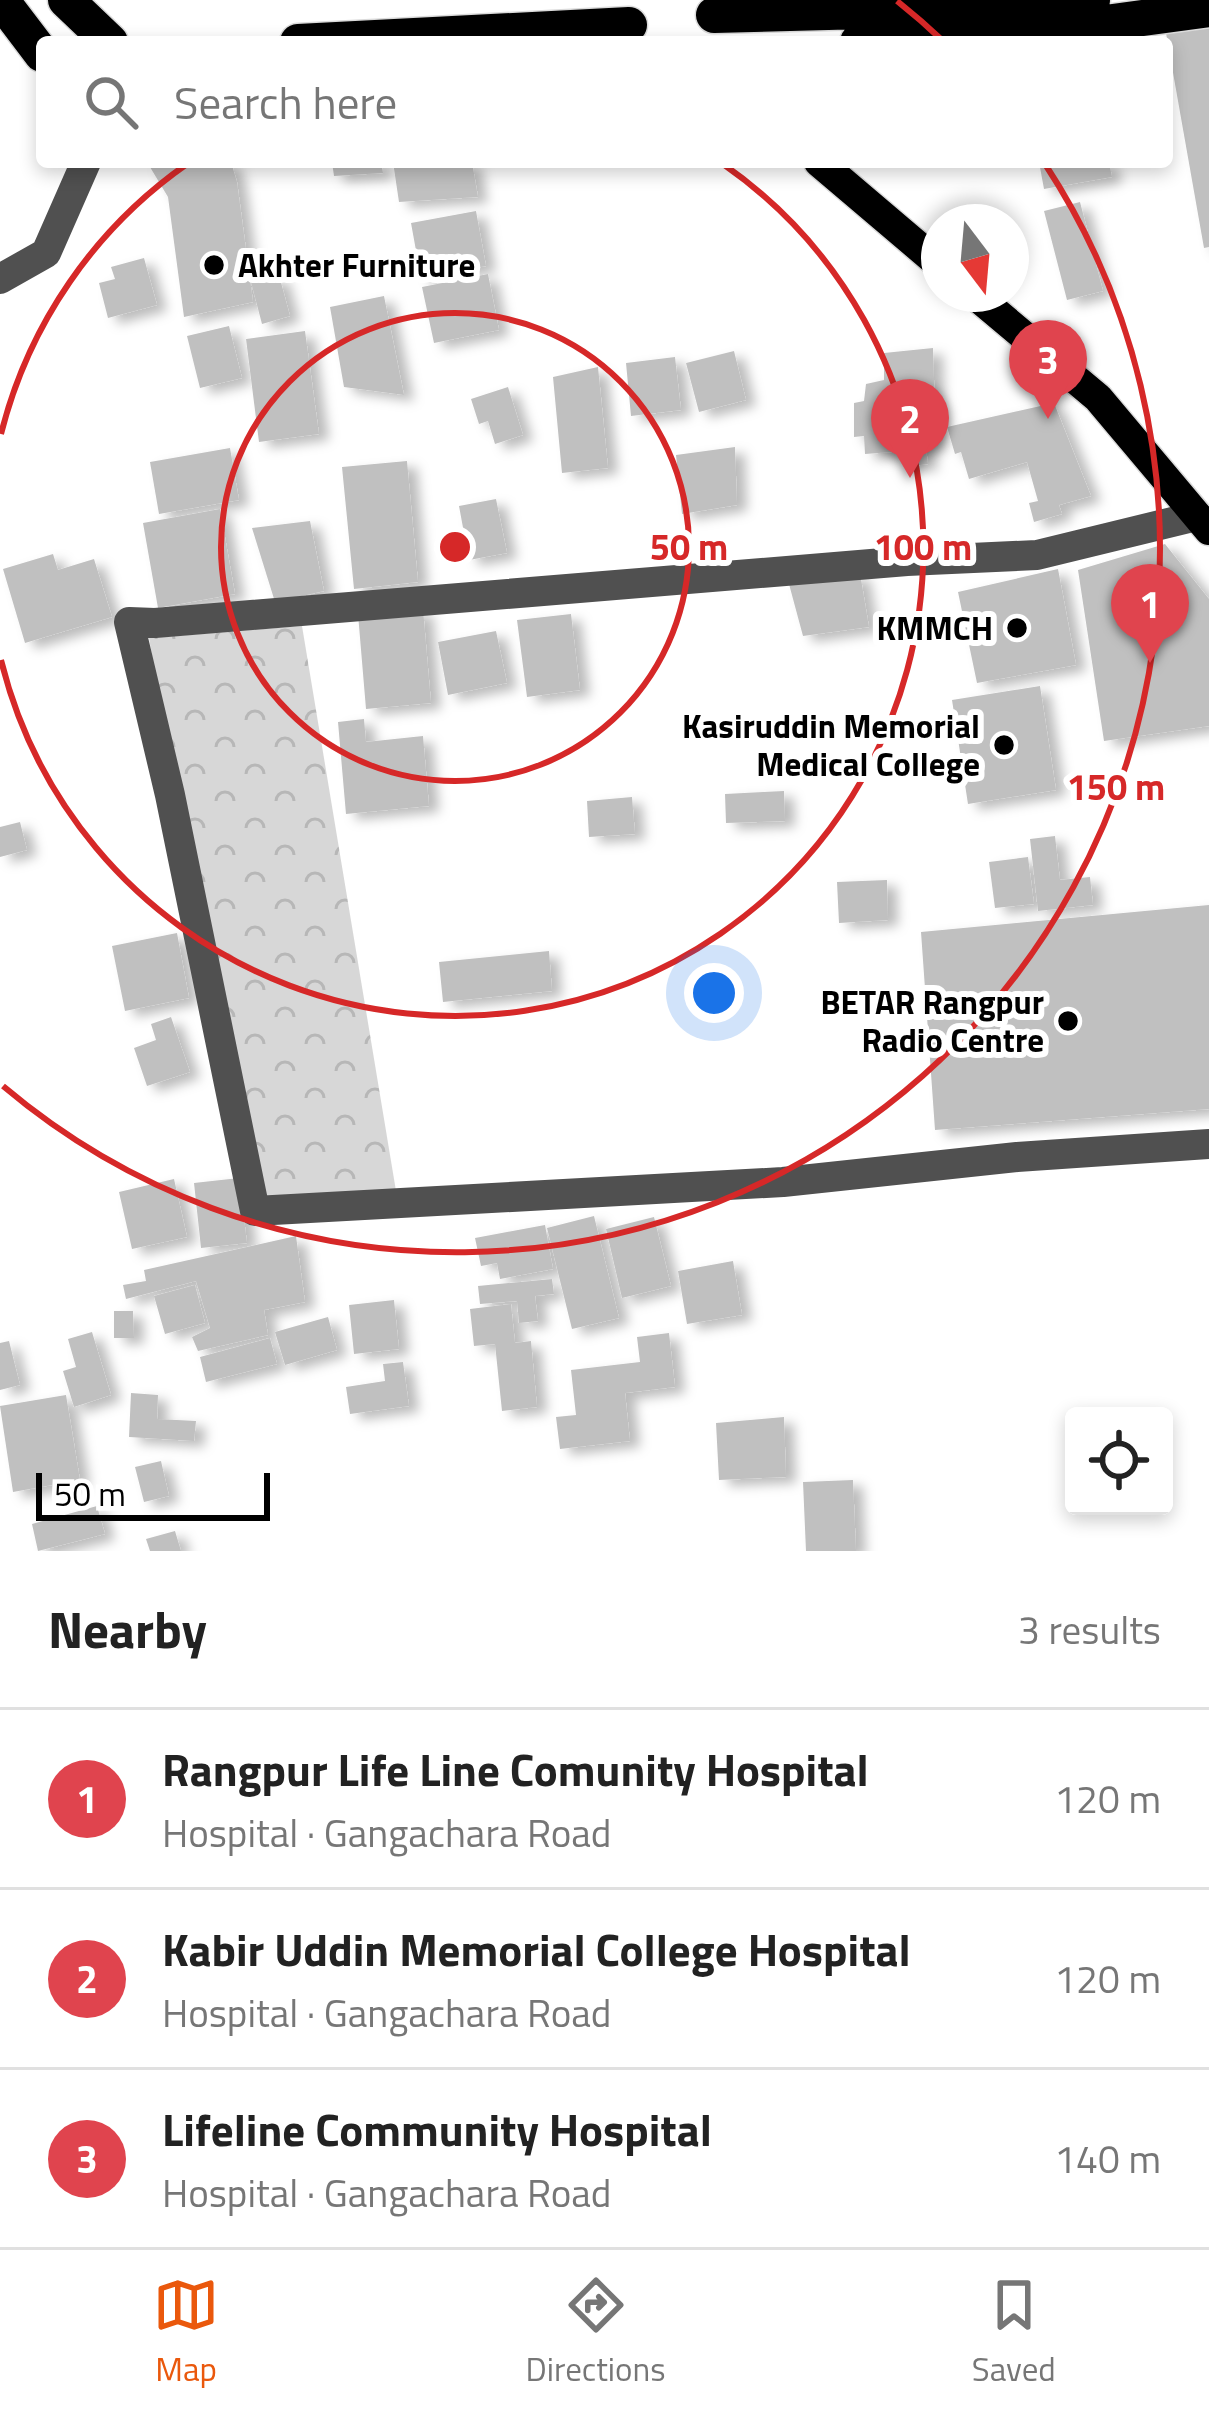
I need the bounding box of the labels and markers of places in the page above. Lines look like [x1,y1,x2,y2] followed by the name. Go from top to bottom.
[238,240,475,290] place label: Akhter Furniture
[201,252,227,278] marker: Akhter Furniture
[1009,320,1087,419] pin: 3
[871,379,949,478] pin: 2
[434,526,476,568] centre of rings
[1111,564,1189,663] pin: 1
[877,603,993,653] place label: KMMCH
[1004,615,1030,641] marker: KMMCH
[682,701,980,789] place label: Kasiruddin Memorial Medical College
[991,732,1017,758] marker: Kasiruddin Memorial Medical College
[820,977,1044,1065] place label: BETAR Rangpur Radio Centre
[1055,1008,1081,1034] marker: BETAR Rangpur Radio Centre

